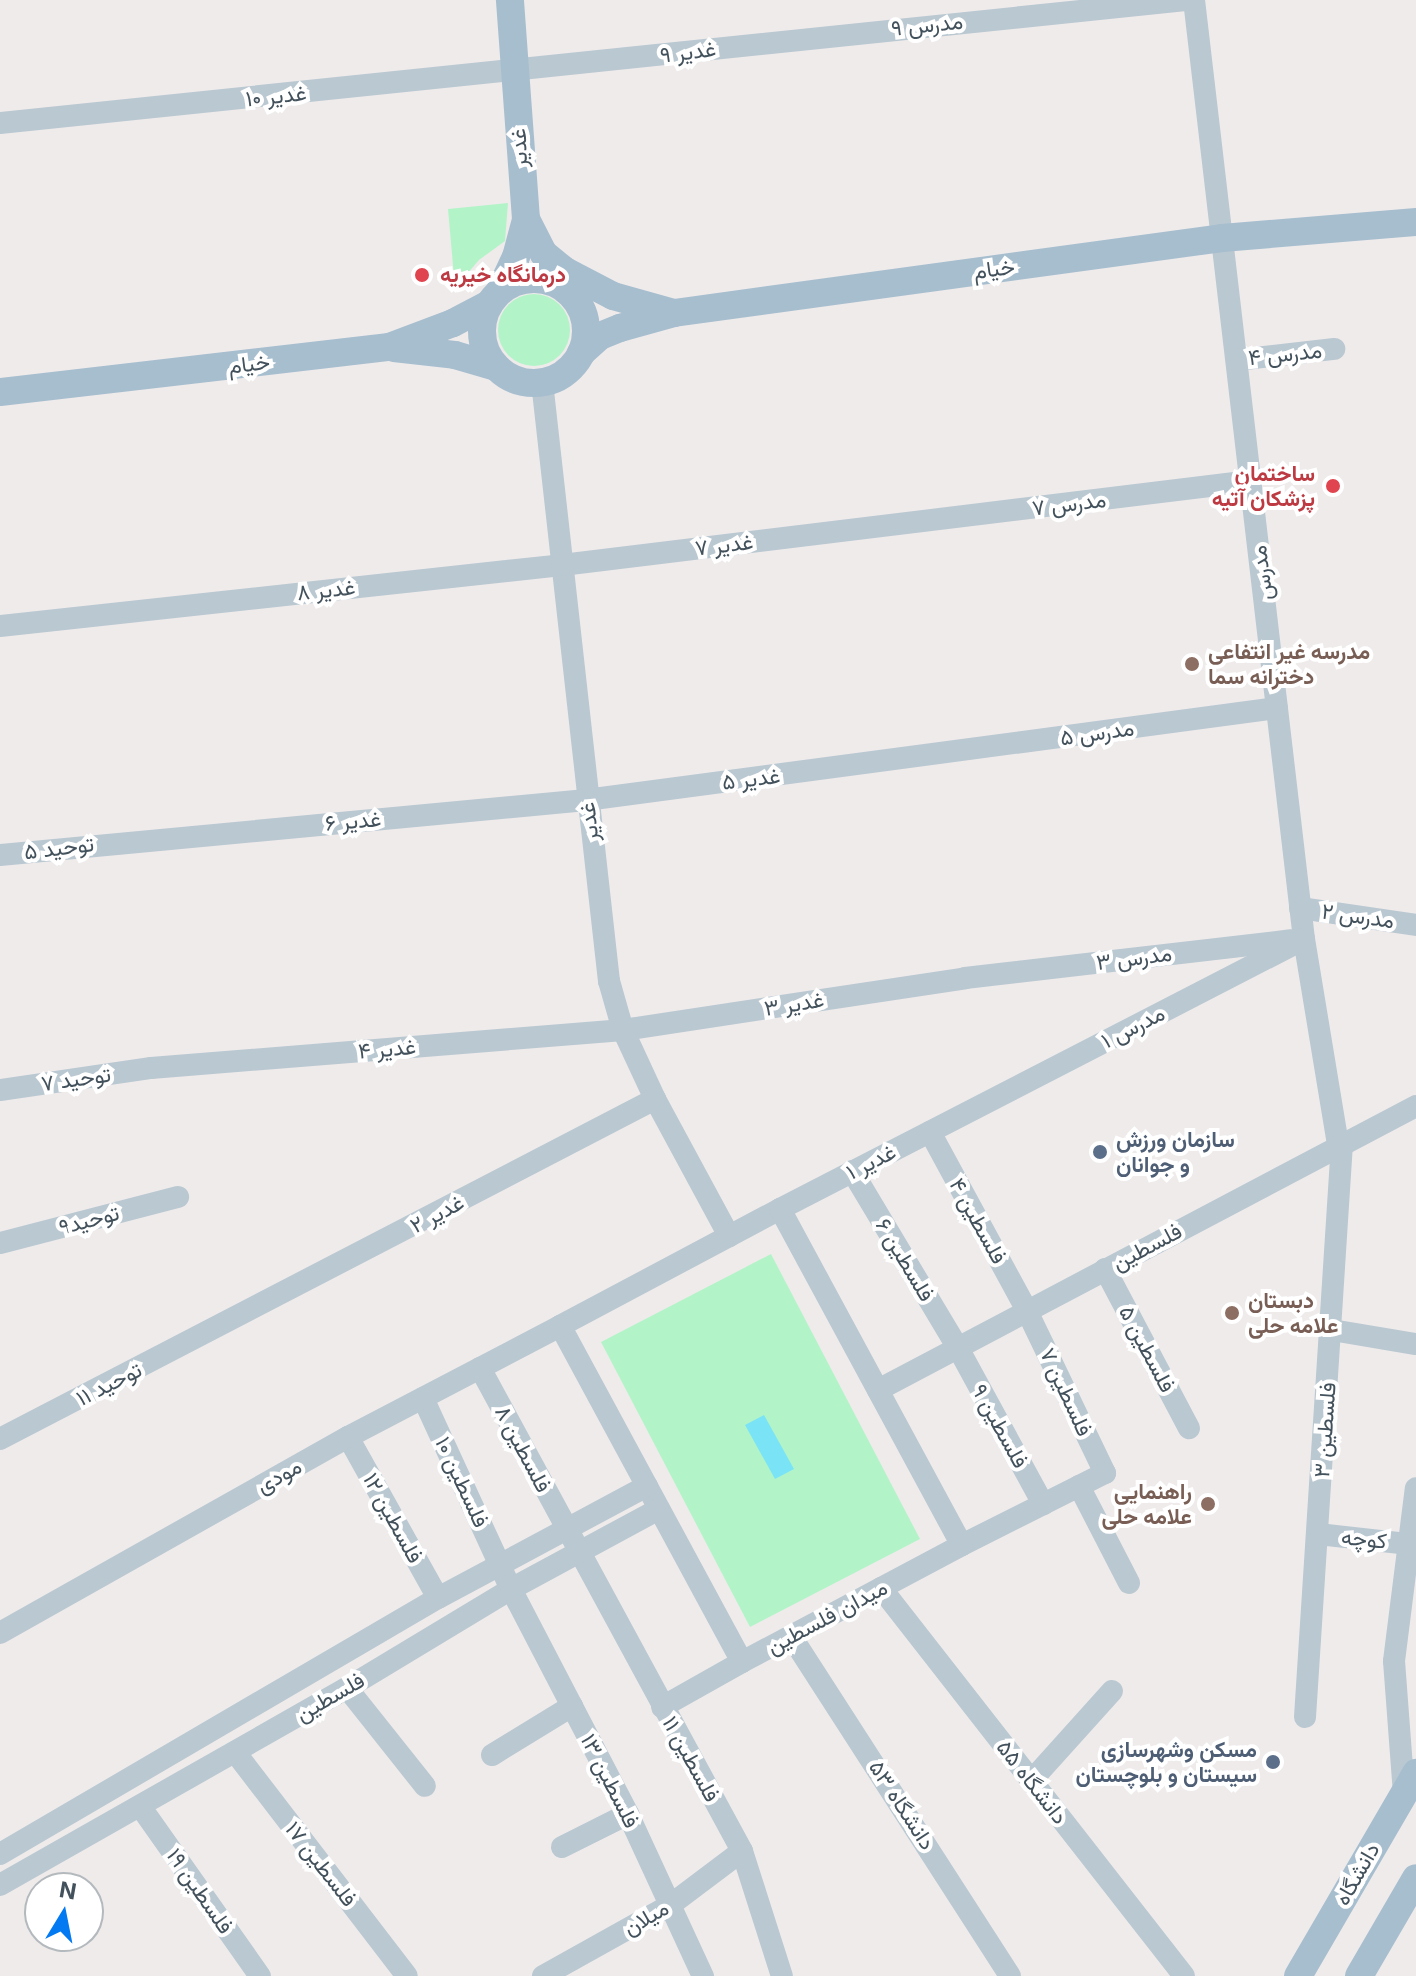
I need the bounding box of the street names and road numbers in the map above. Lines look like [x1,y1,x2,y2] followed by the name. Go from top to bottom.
[890,8,964,42] street label: مدرس ۹
[659,35,717,69] street label: غدیر ۹
[244,80,308,112] street label: غدیر ۱۰
[505,128,533,168] street label: غدیر
[972,253,1016,285] street label: خیام
[1247,337,1323,371] street label: مدرس ۴
[227,348,271,380] street label: خیام
[1030,486,1108,522] street label: مدرس ۷
[693,528,755,562] street label: غدیر ۷
[1246,544,1278,602] street label: مدرس
[296,574,356,606] street label: غدیر ۸
[1058,715,1136,751] street label: مدرس ۵
[720,762,782,796] street label: غدیر ۵
[574,801,604,843] street label: غدیر
[324,805,382,837] street label: غدیر ۶
[23,831,95,865] street label: توحید ۵
[1320,898,1396,934] street label: مدرس ۲
[1095,940,1173,976] street label: مدرس ۳
[762,986,826,1022] street label: غدیر ۳
[1097,1000,1169,1054] street label: مدرس ۱
[357,1033,417,1065] street label: غدیر ۴
[39,1061,113,1097] street label: توحید ۷
[842,1138,900,1186] street label: غدیر ۱
[944,1174,1012,1268] street label: فلسطین ۴
[406,1189,468,1239] street label: غدیر ۲
[56,1199,122,1241] street label: توحید۹
[870,1214,940,1306] street label: فلسطین ۶
[1108,1218,1186,1276] street label: فلسطین
[1113,1301,1181,1397] street label: فلسطین ۵
[1034,1344,1098,1440] street label: فلسطین ۷
[72,1356,146,1412] street label: توحید ۱۱
[966,1379,1034,1473] street label: فلسطین ۹
[1308,1381,1342,1479] street label: فلسطین ۳
[489,1401,557,1497] street label: فلسطین ۸
[430,1433,494,1531] street label: فلسطین ۱۰
[252,1453,306,1499] street label: مودی
[357,1468,429,1568] street label: فلسطین ۱۲
[1340,1523,1388,1555] street label: کوچه
[762,1574,892,1660] street label: میدان فلسطین
[291,1667,369,1727] street label: فلسطین
[657,1712,725,1806] street label: فلسطین ۱۱
[575,1730,645,1832] street label: فلسطین ۱۳
[991,1735,1073,1829] street label: دانشگاه ۵۵
[863,1755,941,1855] street label: دانشگاه ۵۳
[280,1816,362,1912] street label: فلسطین ۱۷
[1329,1838,1385,1910] street label: دانشگاه
[161,1843,239,1939] street label: فلسطین ۱۹
[619,1895,673,1941] street label: میلان

